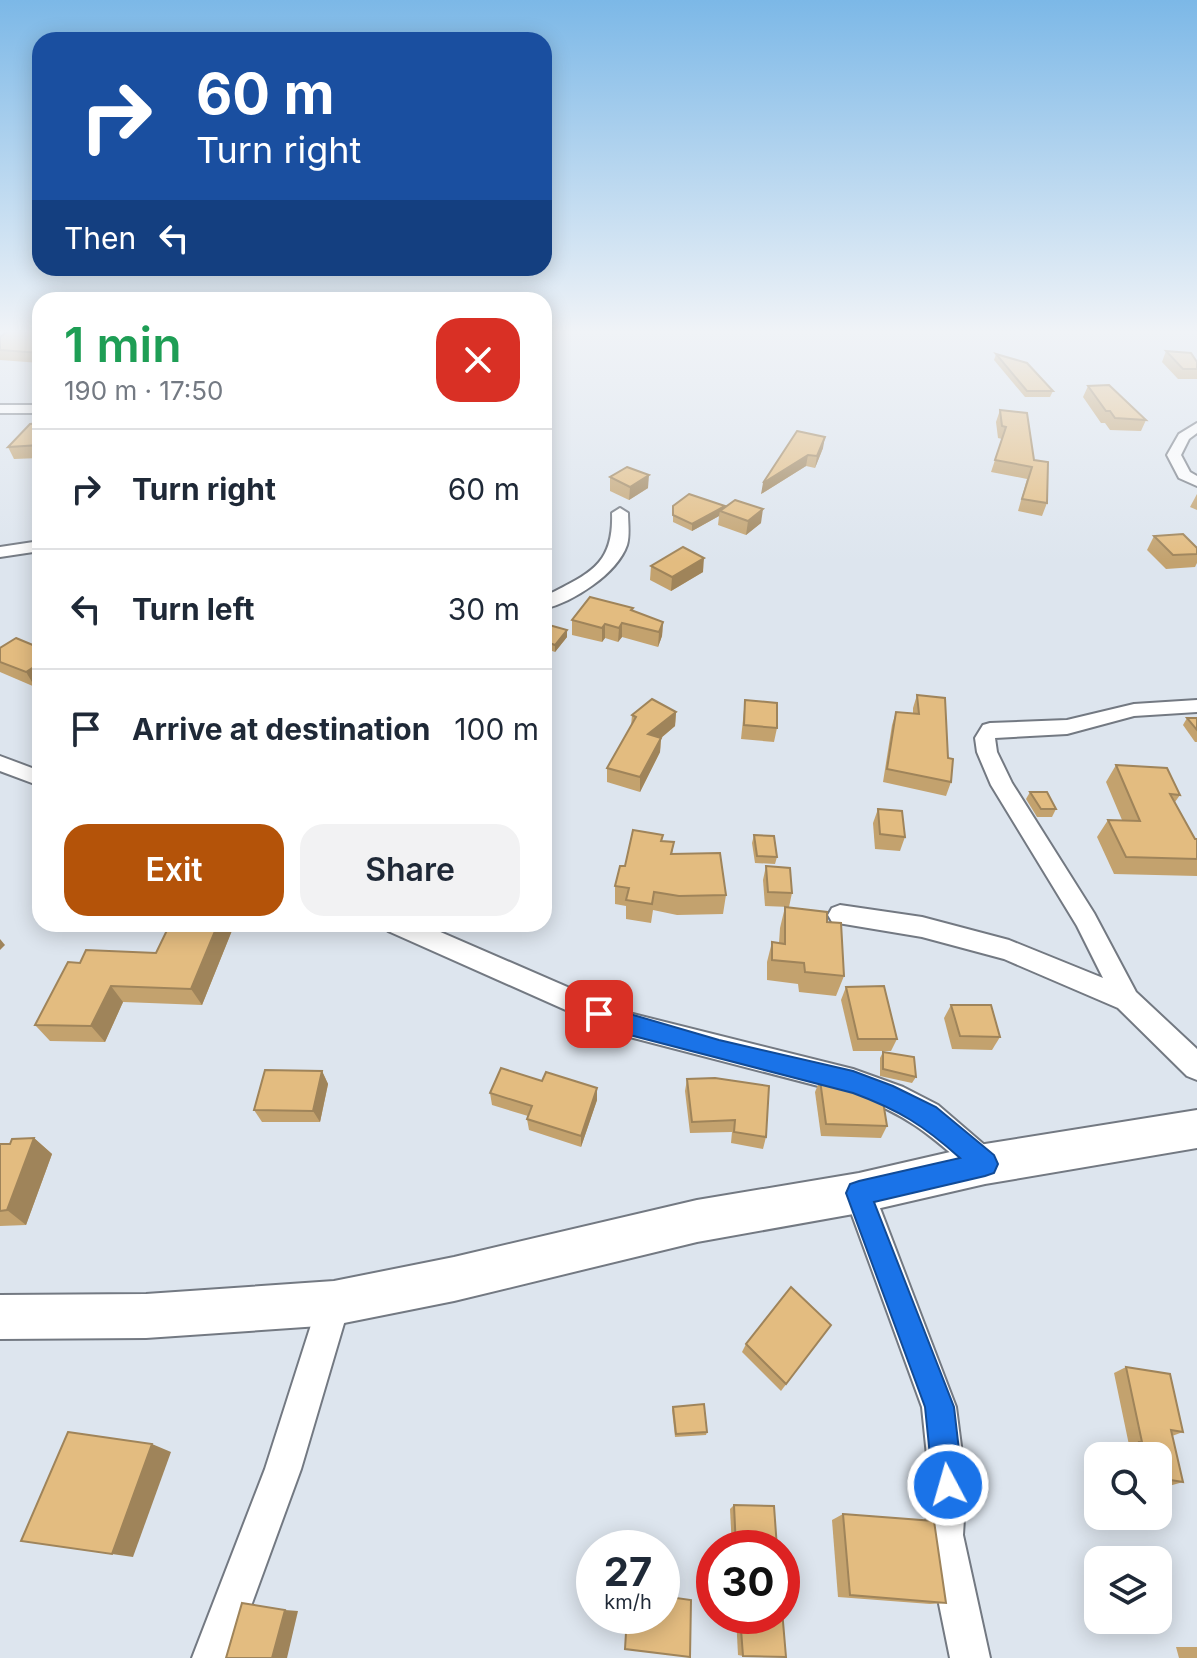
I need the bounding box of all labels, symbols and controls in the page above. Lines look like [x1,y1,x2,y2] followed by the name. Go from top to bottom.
[196,60,335,128] text: 60 m
[64,64,168,168] icon: right
[196,128,361,172] text: Turn right
[152,216,196,260] icon: left
[64,220,136,256] text: Then
[64,315,182,374] text: 1 min
[436,318,520,402] button: close
[64,375,223,406] text: 190 m · 17:50
[64,467,108,511] icon: right
[132,471,276,507] text: Turn right
[448,471,520,507] text: 60 m
[64,587,108,631] icon: left
[132,591,254,627] text: Turn left
[448,591,520,627] text: 30 m
[64,707,108,751] icon: arrive
[132,711,430,747] text: Arrive at destination
[454,711,539,747] text: 100 m
[64,824,284,916] button: Exit
[300,824,520,916] button: Share
[565,980,633,1048] pin
[577,992,621,1036] icon: arrive
[1084,1442,1172,1634] map controls
[1084,1442,1172,1530] button: search
[906,1443,990,1527] position arrow
[696,1530,800,1634] speed limit sign: 30
[1084,1546,1172,1634] button: layers
[604,1547,652,1596] text: 27
[604,1590,652,1614] text: km/h

